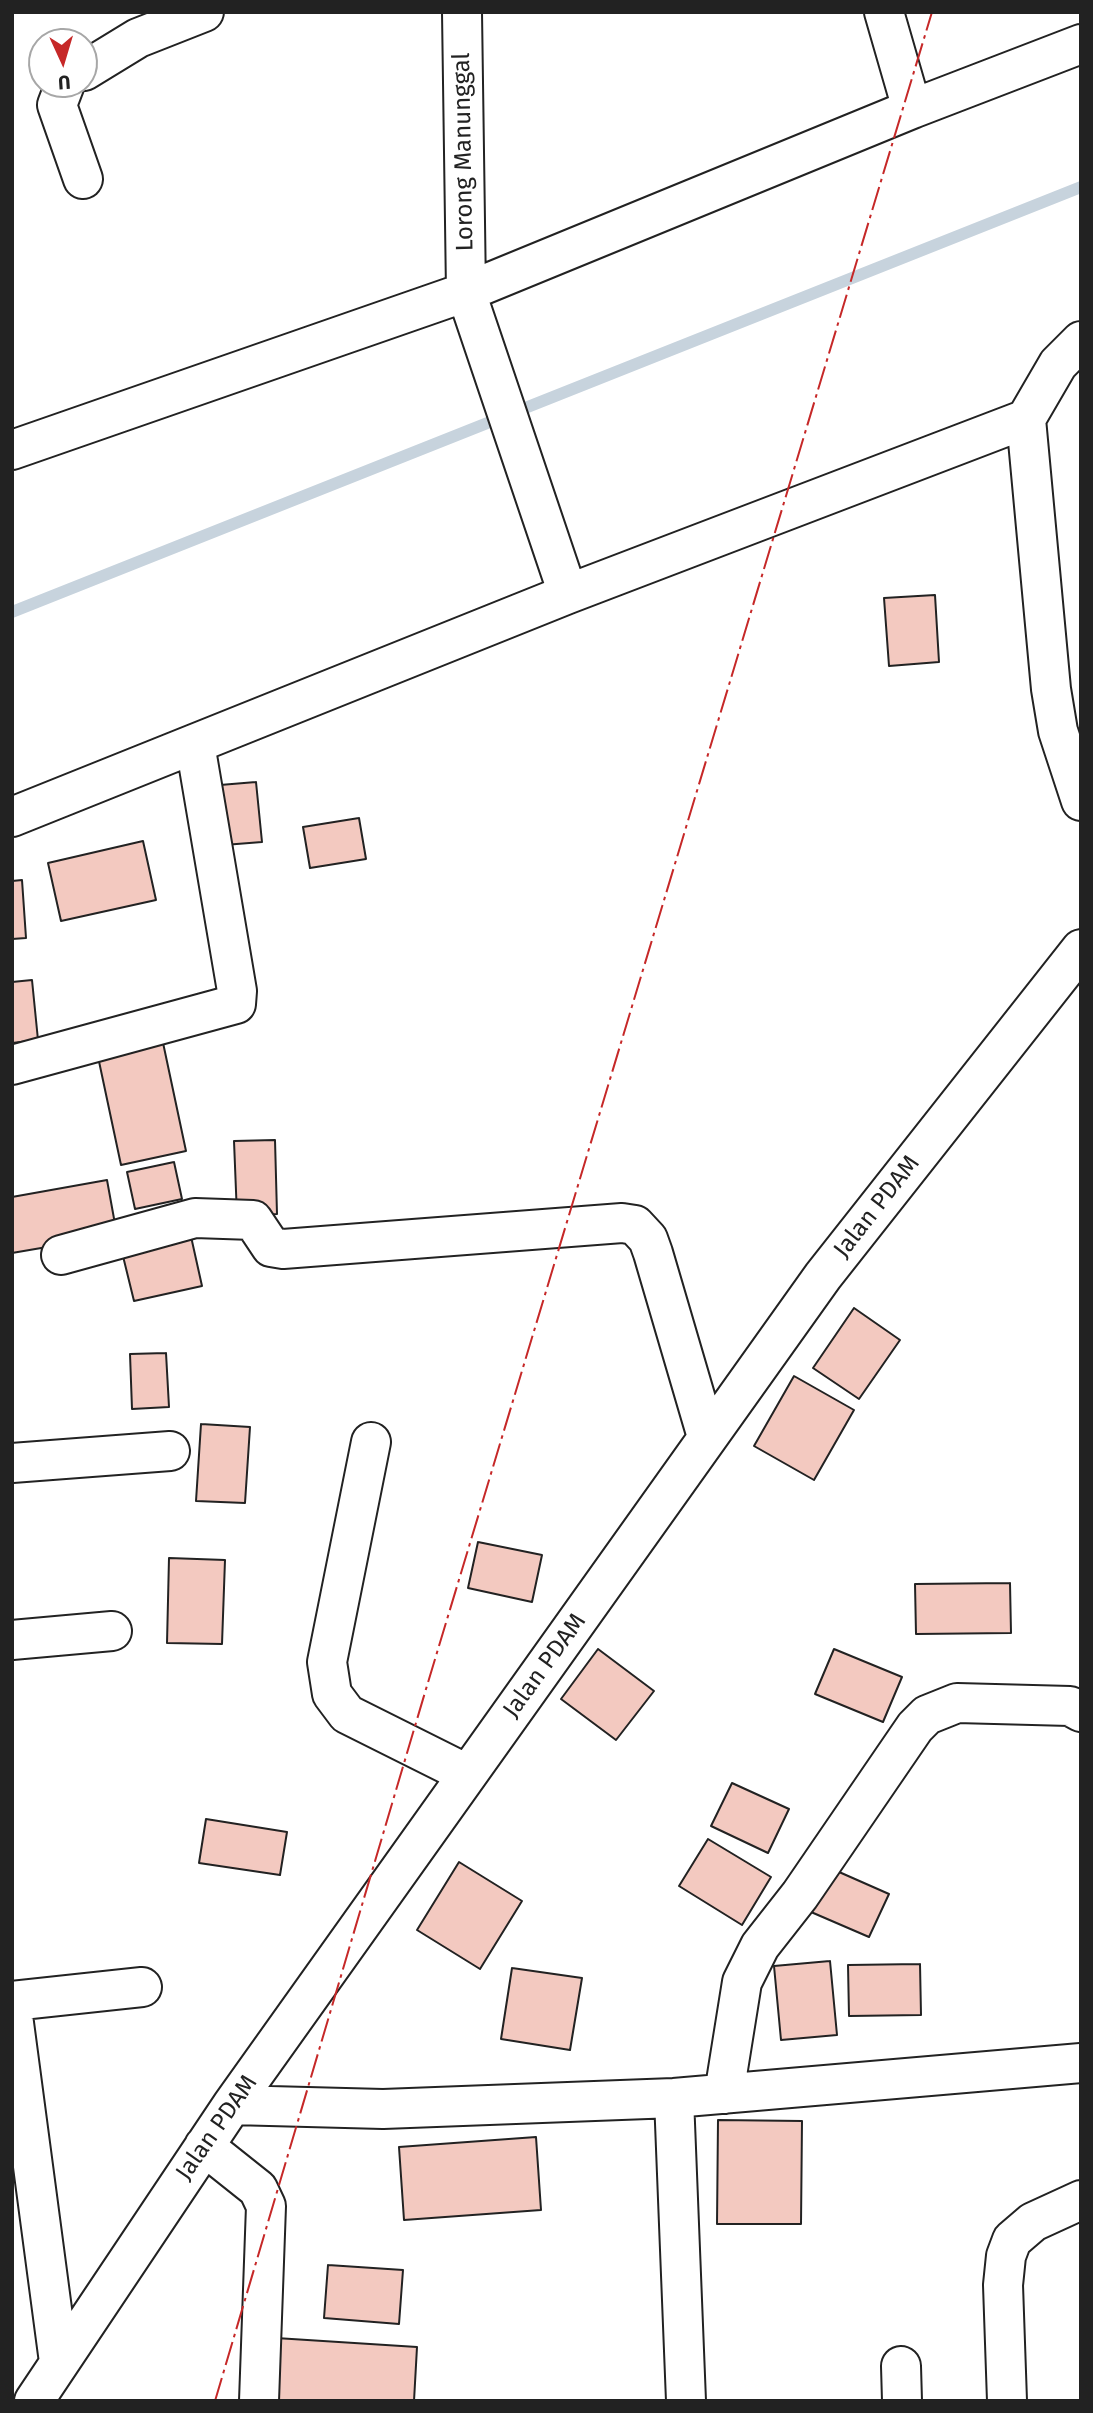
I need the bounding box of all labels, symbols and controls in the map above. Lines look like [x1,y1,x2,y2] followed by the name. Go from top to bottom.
[28,28,98,98] north arrow
[448,52,480,252] street label: Lorong Manunggal
[57,71,71,94] text: U
[828,1150,926,1264] street label: Jalan PDAM
[497,1608,593,1724] street label: Jalan PDAM
[170,2070,264,2186] street label: Jalan PDAM

